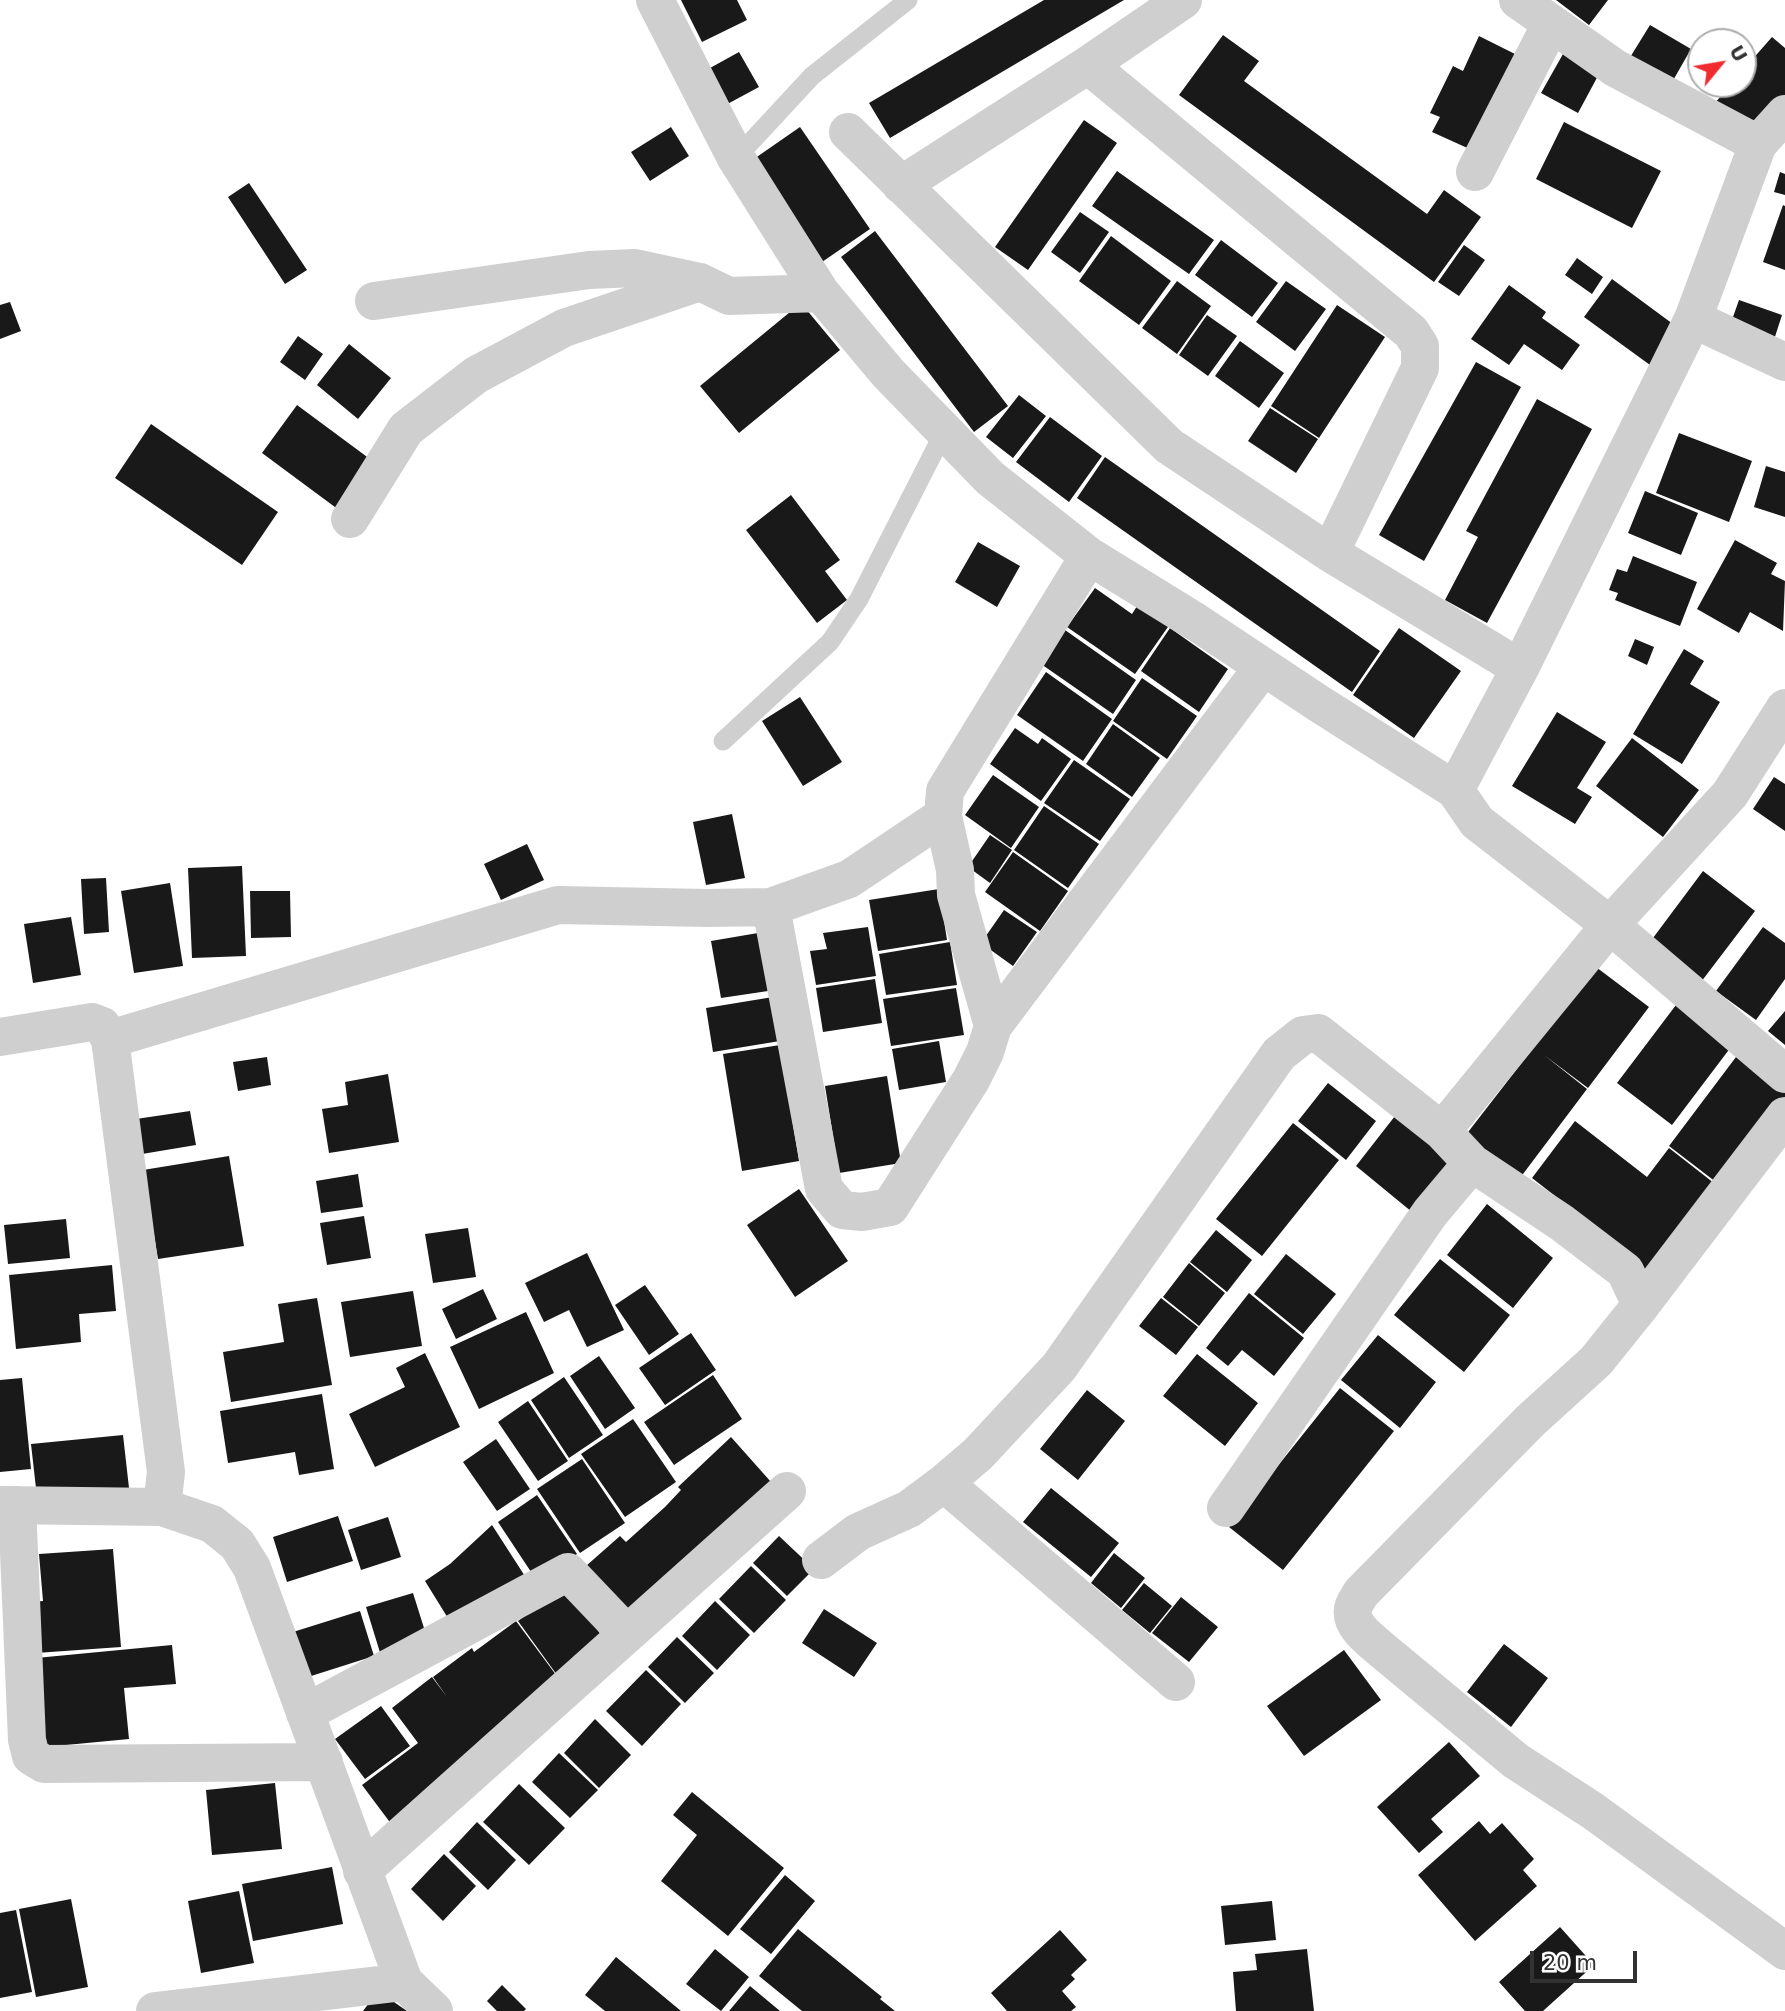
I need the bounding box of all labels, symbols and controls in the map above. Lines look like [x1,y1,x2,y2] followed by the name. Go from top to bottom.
[1687,28,1757,98] north arrow
[1725,41,1752,66] text: U
[1533,1938,1640,1982] scale bar
[1543,1951,1597,1975] text: 20 m

